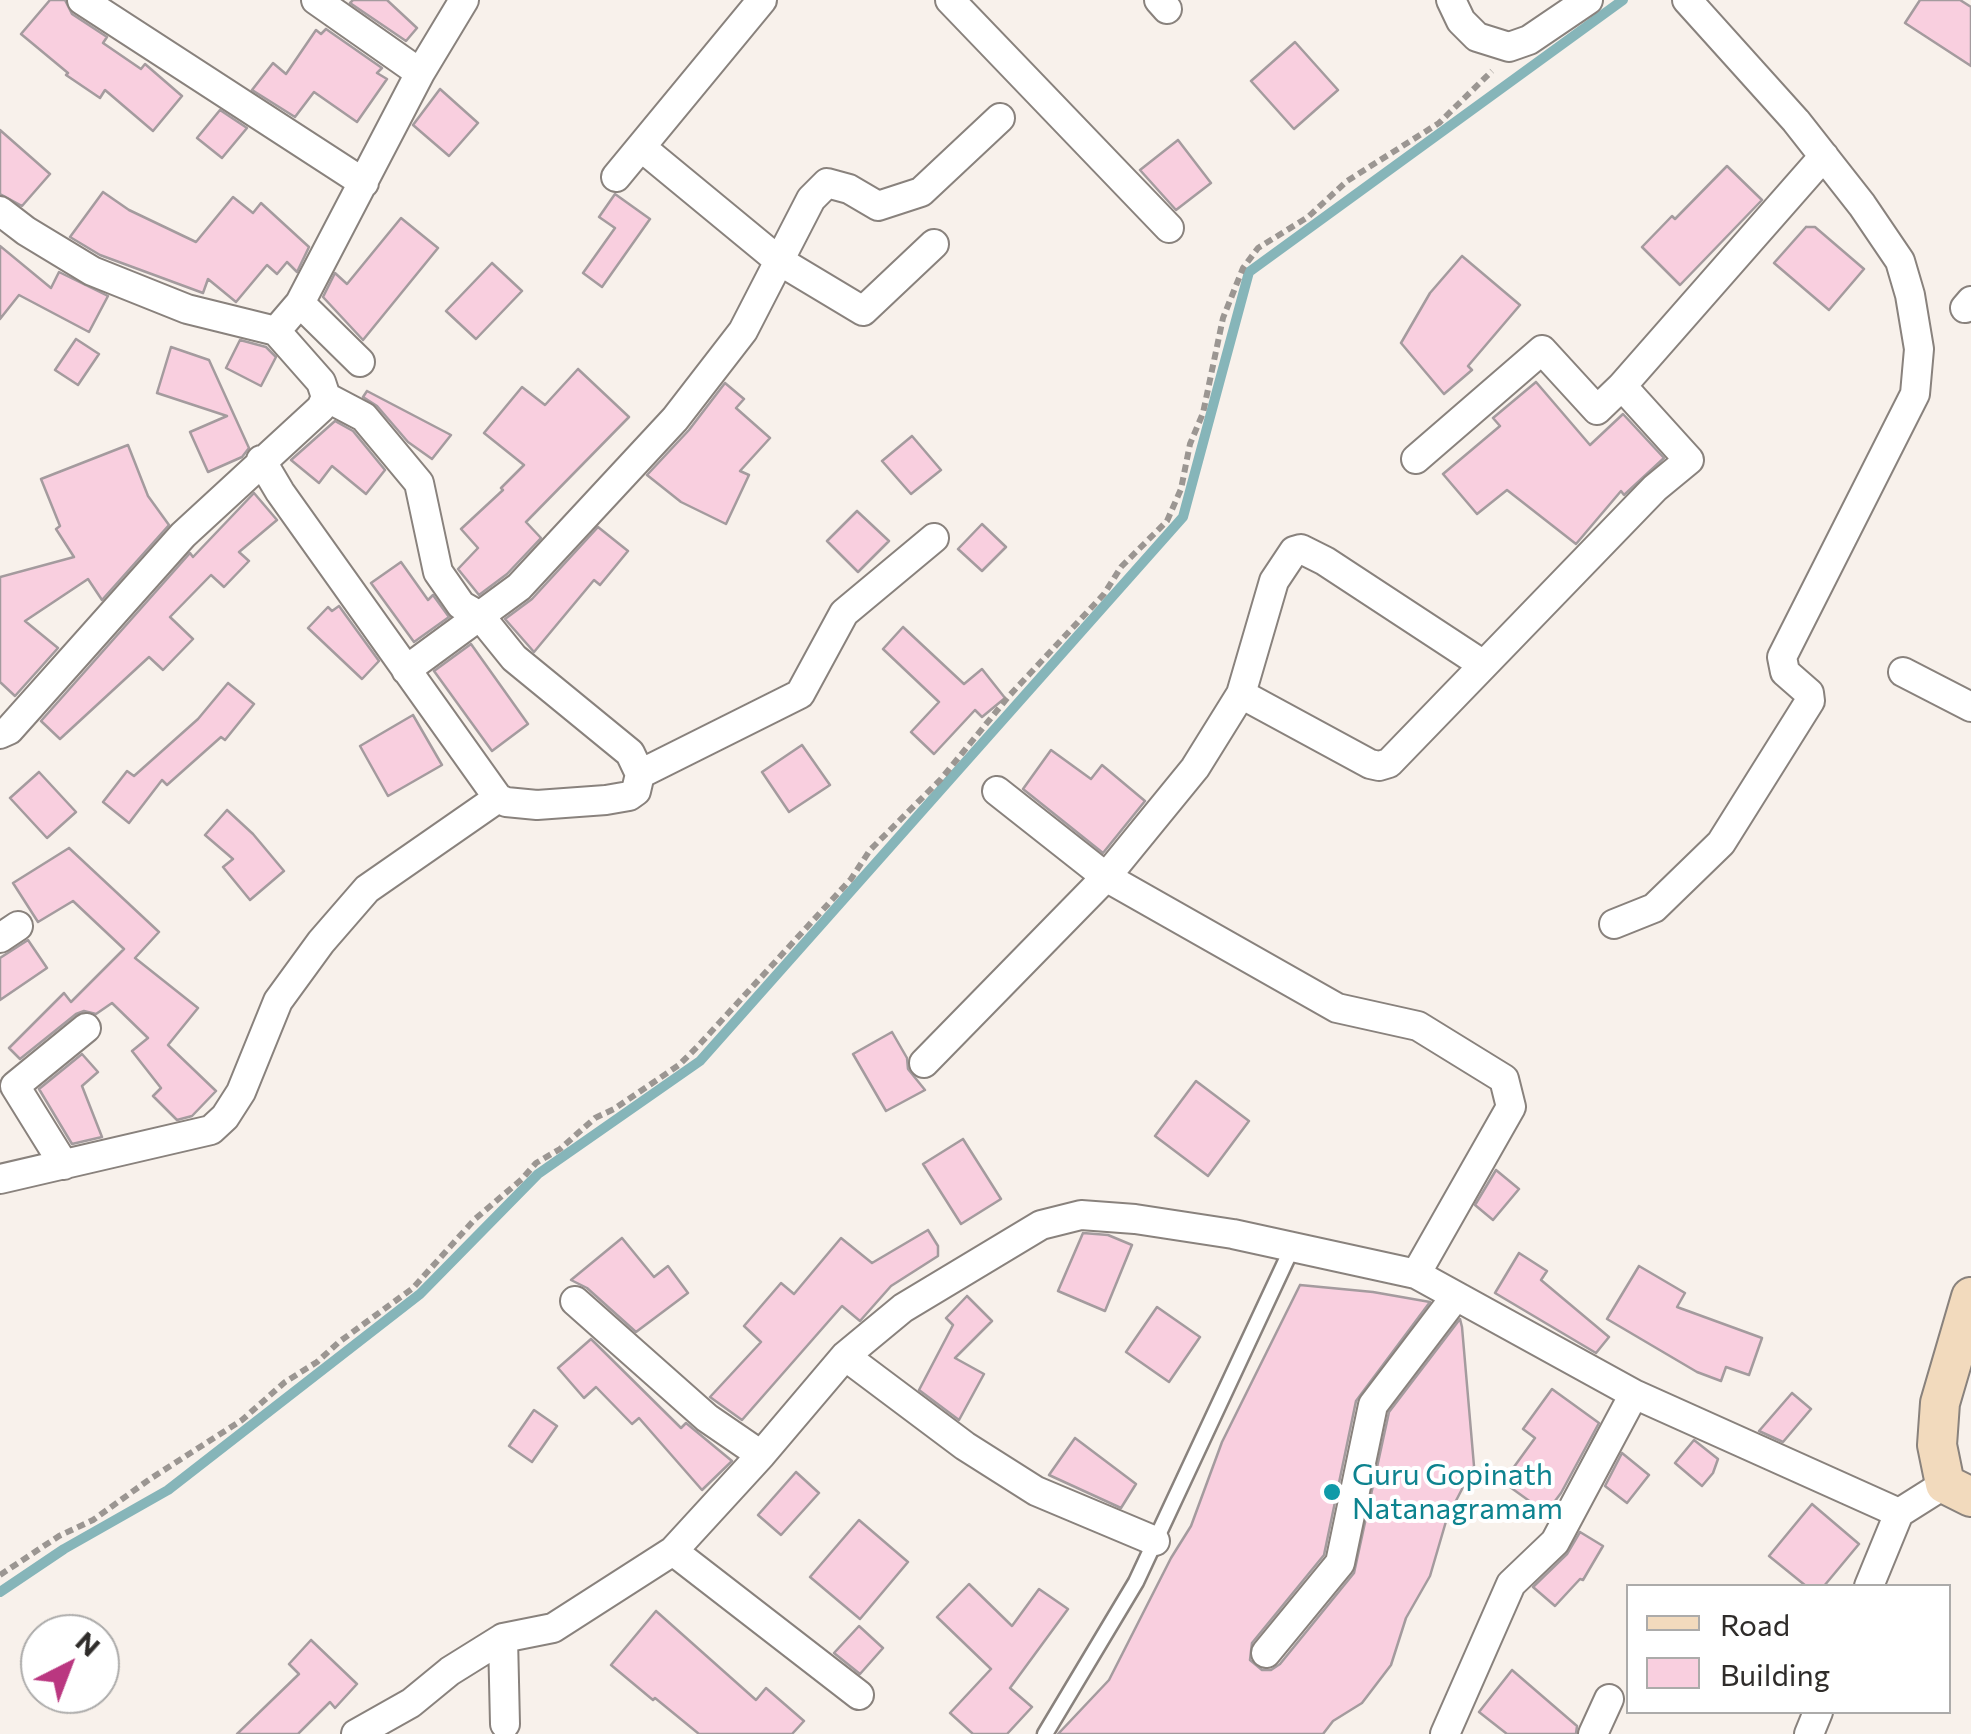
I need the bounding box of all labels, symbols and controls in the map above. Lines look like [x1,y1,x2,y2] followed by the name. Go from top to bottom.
[1352,1457,1563,1528] place label: Guru Gopinath Natanagramam
[1321,1481,1343,1503] marker: Guru Gopinath Natanagramam
[1626,1584,1951,1714] legend
[1720,1605,1790,1642] text: Road
[20,1614,120,1714] north arrow
[70,1624,108,1663] text: N
[1720,1655,1830,1692] text: Building

